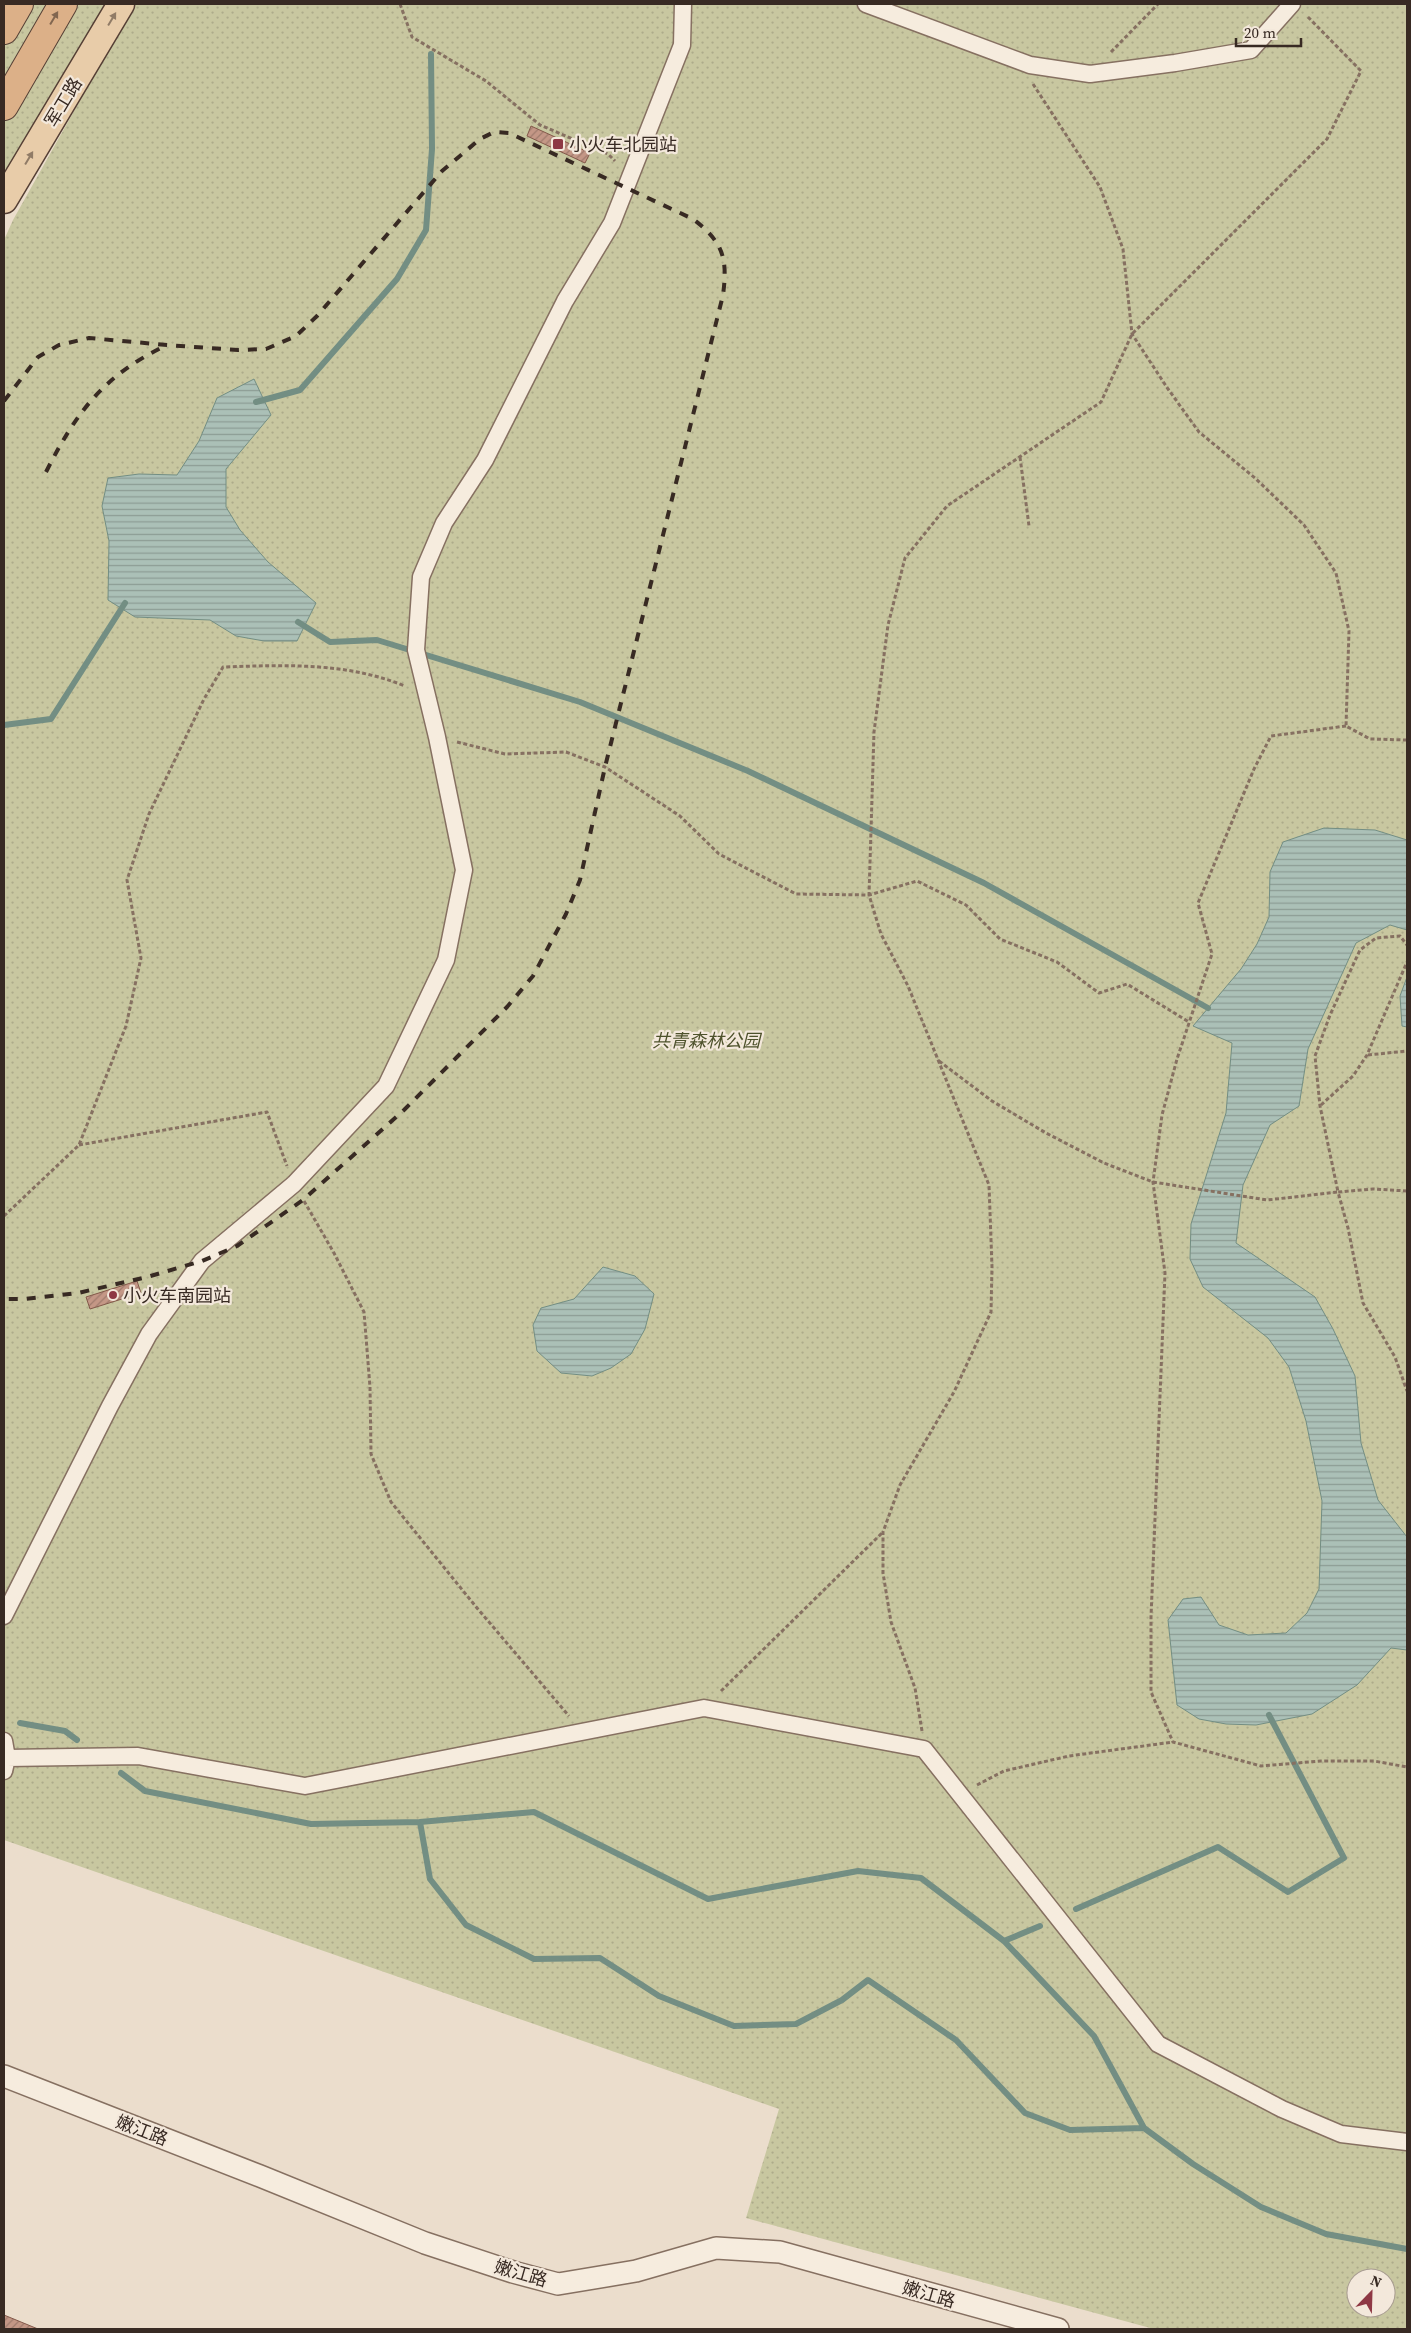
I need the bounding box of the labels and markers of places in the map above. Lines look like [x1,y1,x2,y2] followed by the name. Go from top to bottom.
[569,132,677,157] place label: 小火车北园站
[551,137,565,151] marker: 小火车北园站
[123,1283,231,1308] place label: 小火车南园站
[107,1289,119,1301] marker: 小火车南园站

